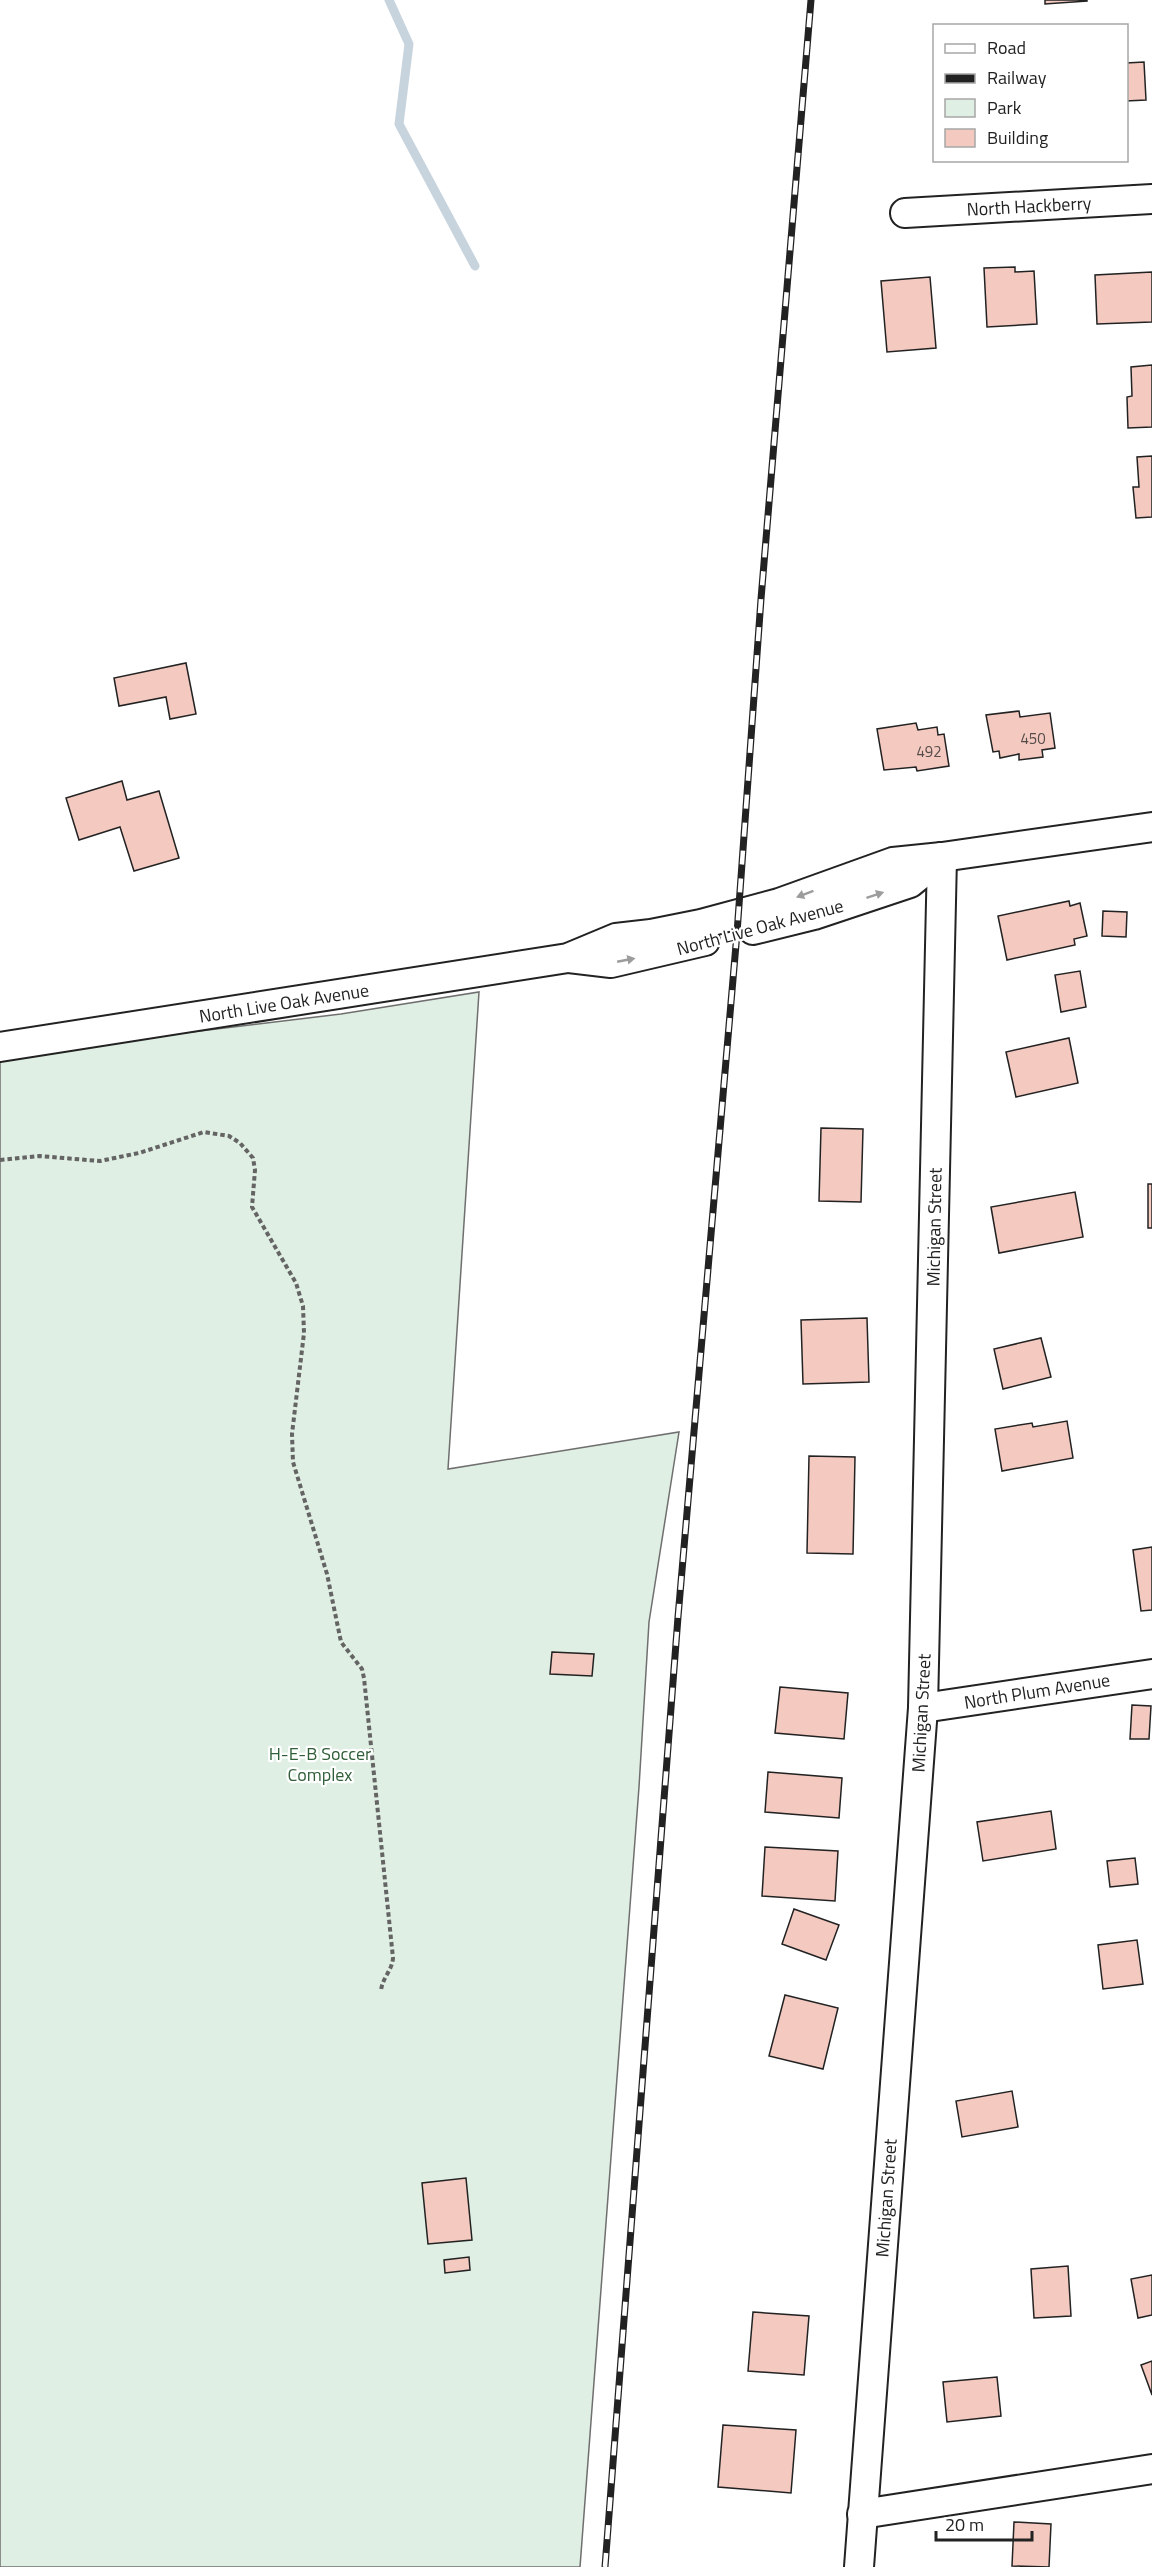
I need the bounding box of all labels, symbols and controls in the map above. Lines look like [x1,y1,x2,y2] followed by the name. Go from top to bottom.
[933,24,1128,162] legend
[987,34,1026,61] text: Road
[987,64,1047,91] text: Railway
[987,94,1022,121] text: Park
[987,124,1048,151] text: Building
[966,189,1092,223] street label: North Hackberry
[1020,727,1046,750] house number: 450
[916,740,942,763] house number: 492
[796,889,814,899] one-way arrow
[866,889,884,899] one-way arrow
[674,892,846,962] street label: North Live Oak Avenue
[616,955,635,964] one-way arrow
[197,976,371,1030] street label: North Live Oak Avenue
[919,1167,949,1287] street label: Michigan Street
[904,1652,938,1773] street label: Michigan Street
[962,1666,1112,1716] street label: North Plum Avenue
[269,1740,371,1788] park label: H-E-B Soccer Complex
[868,2137,904,2258] street label: Michigan Street
[936,2504,1032,2542] scale bar
[945,2511,984,2538] text: 20 m

